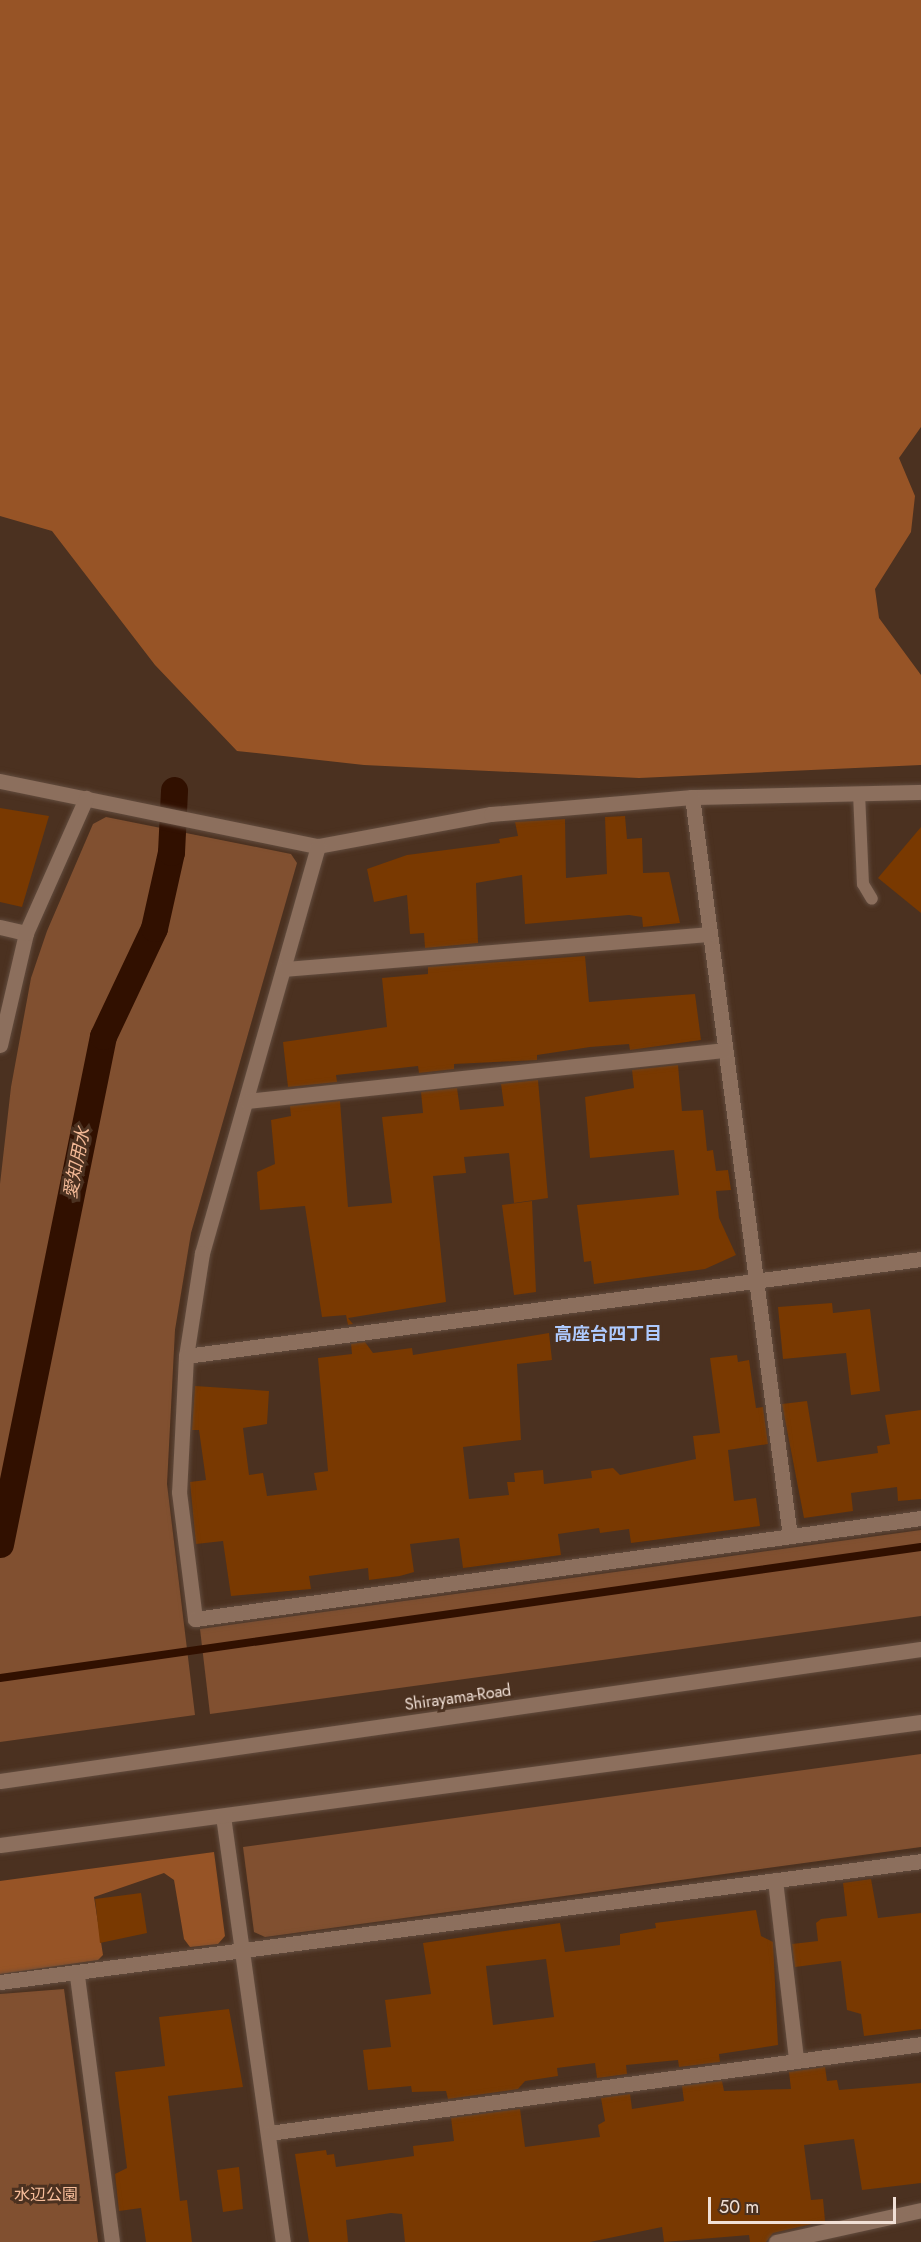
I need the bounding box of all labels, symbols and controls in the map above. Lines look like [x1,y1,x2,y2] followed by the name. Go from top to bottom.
[60,1126,94,1200] water label: 愛知用水
[554,1323,662,1345] district label: 高座台四丁目
[404,1681,512,1715] street label: Shirayama-Road
[14,2185,78,2205] park label: 水辺公園
[711,2185,898,2223] scale bar
[719,2194,759,2220] text: 50 m

